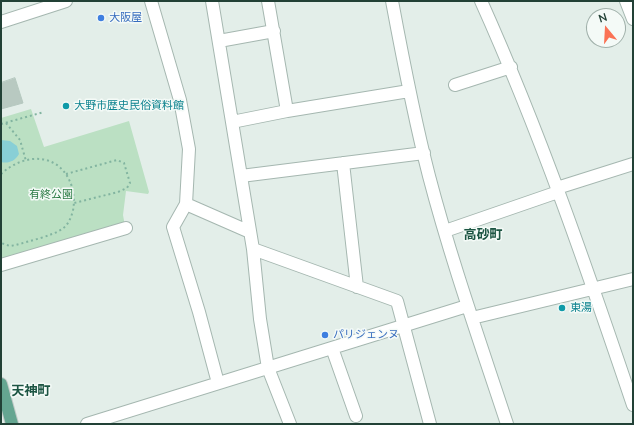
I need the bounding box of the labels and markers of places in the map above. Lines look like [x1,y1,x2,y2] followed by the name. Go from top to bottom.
[109,11,142,25] place label: 大阪屋
[96,13,106,23] marker: 大阪屋
[74,99,184,113] place label: 大野市歴史民俗資料館
[61,101,71,111] marker: 大野市歴史民俗資料館
[570,301,592,315] place label: 東湯
[557,303,567,313] marker: 東湯
[333,328,399,342] place label: パリジェンヌ
[320,330,330,340] marker: パリジェンヌ

